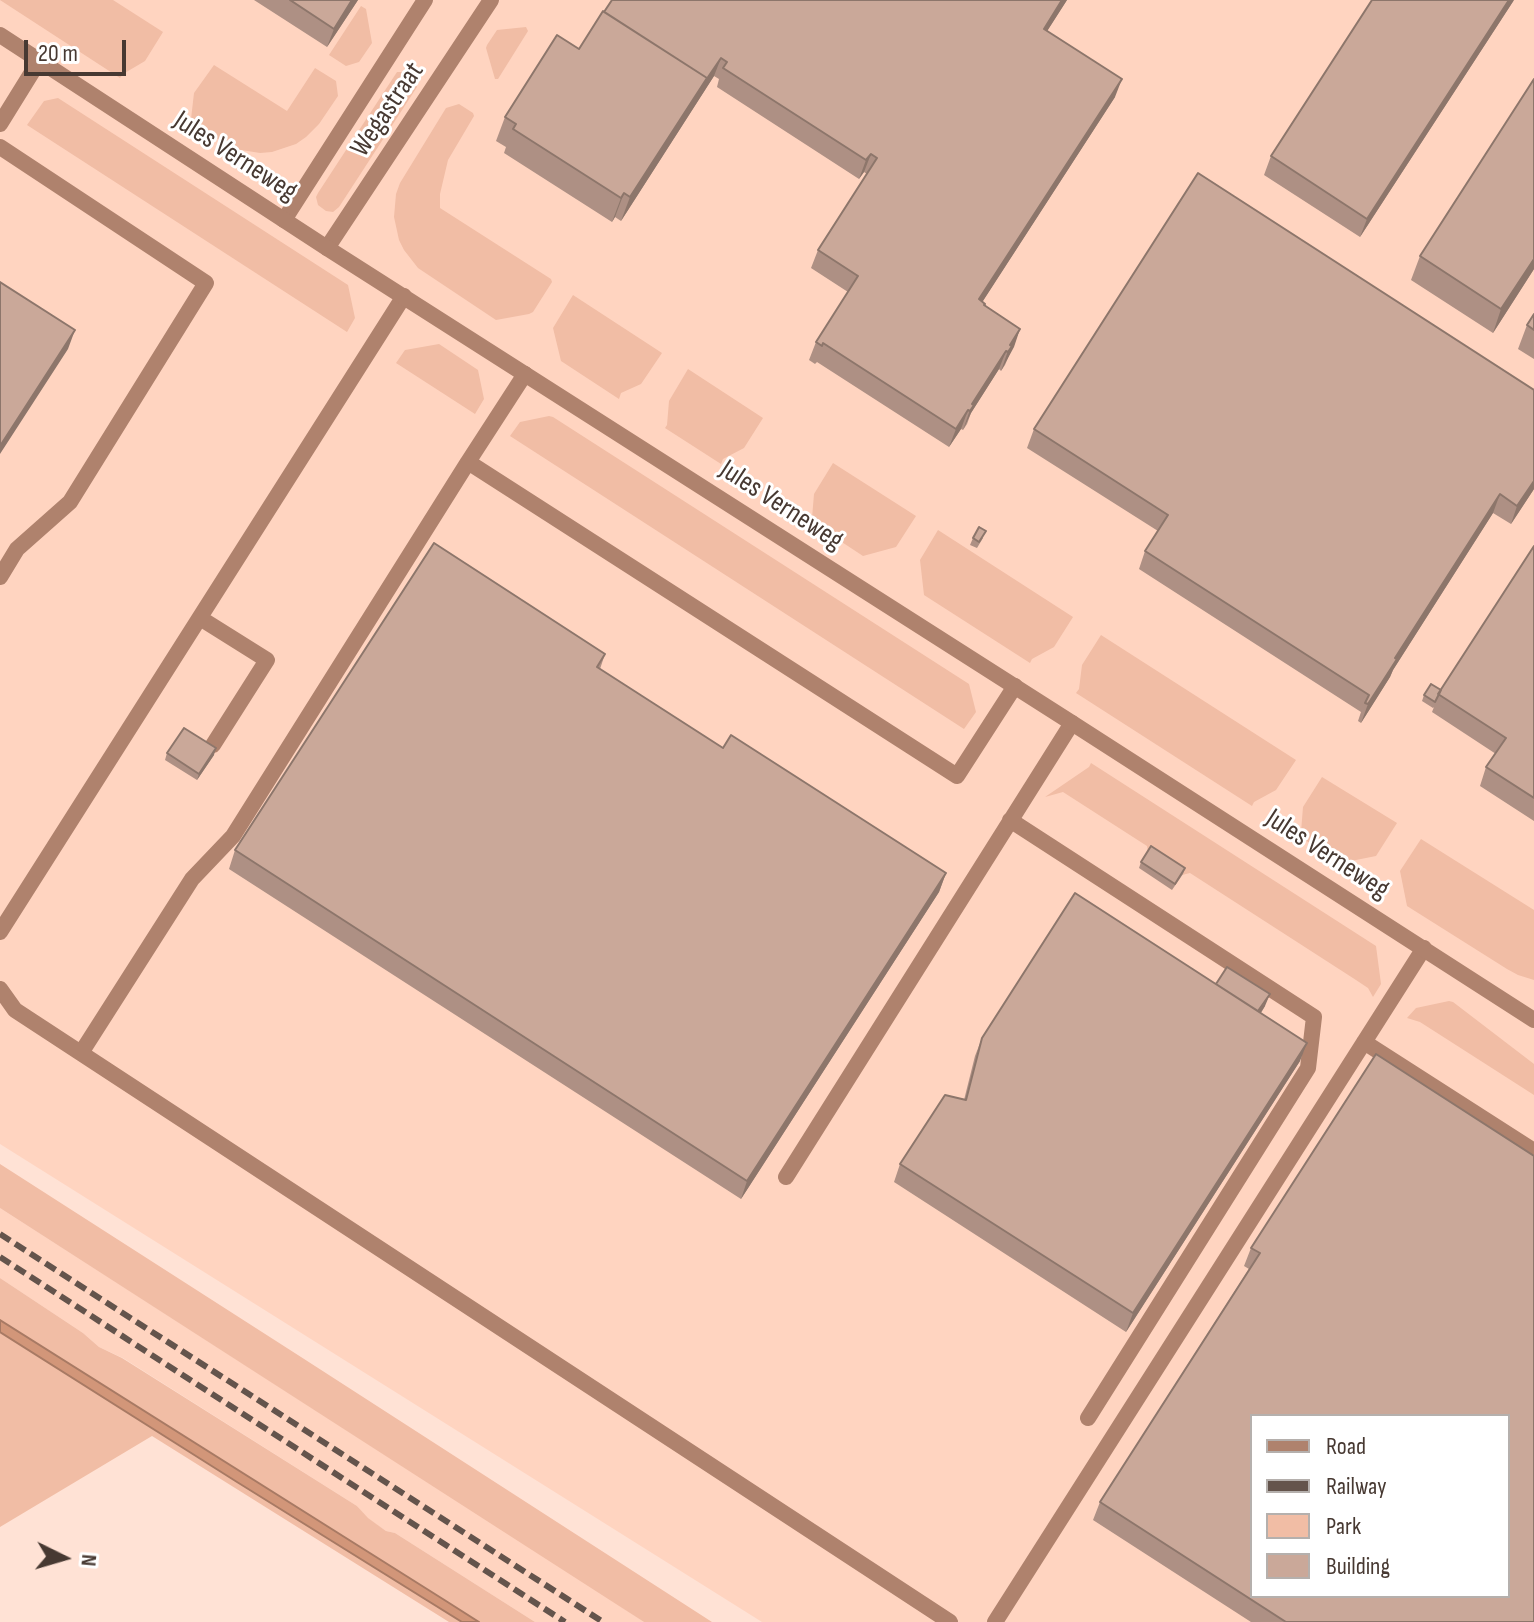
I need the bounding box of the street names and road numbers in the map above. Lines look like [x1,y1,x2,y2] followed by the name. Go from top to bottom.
[344,56,432,164] street label: Wegastraat
[167,105,303,209] street label: Jules Verneweg
[713,454,849,558] street label: Jules Verneweg
[1259,803,1395,907] street label: Jules Verneweg

